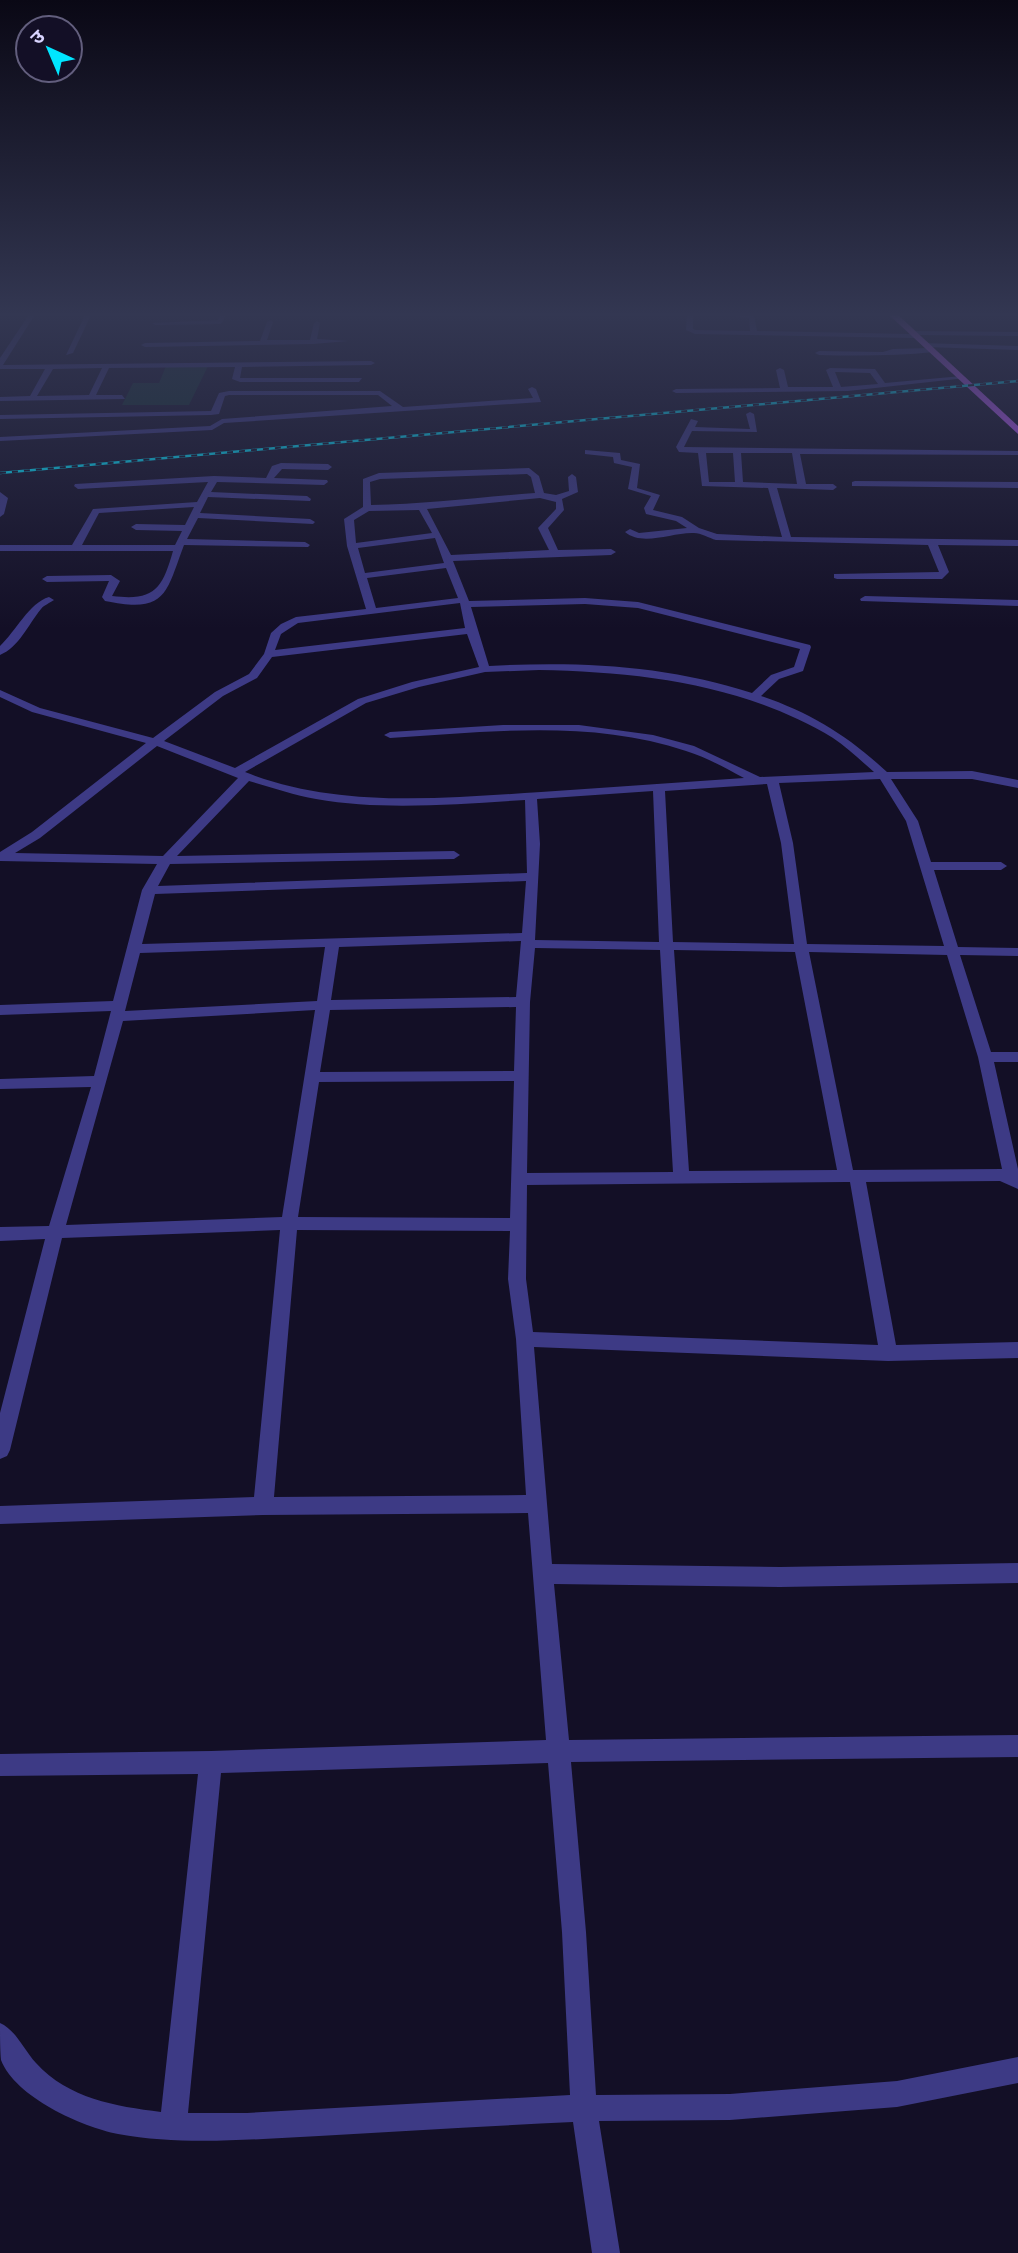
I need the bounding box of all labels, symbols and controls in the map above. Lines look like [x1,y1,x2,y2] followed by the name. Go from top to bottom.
[14,14,84,84] north arrow
[25,24,52,51] text: उ

